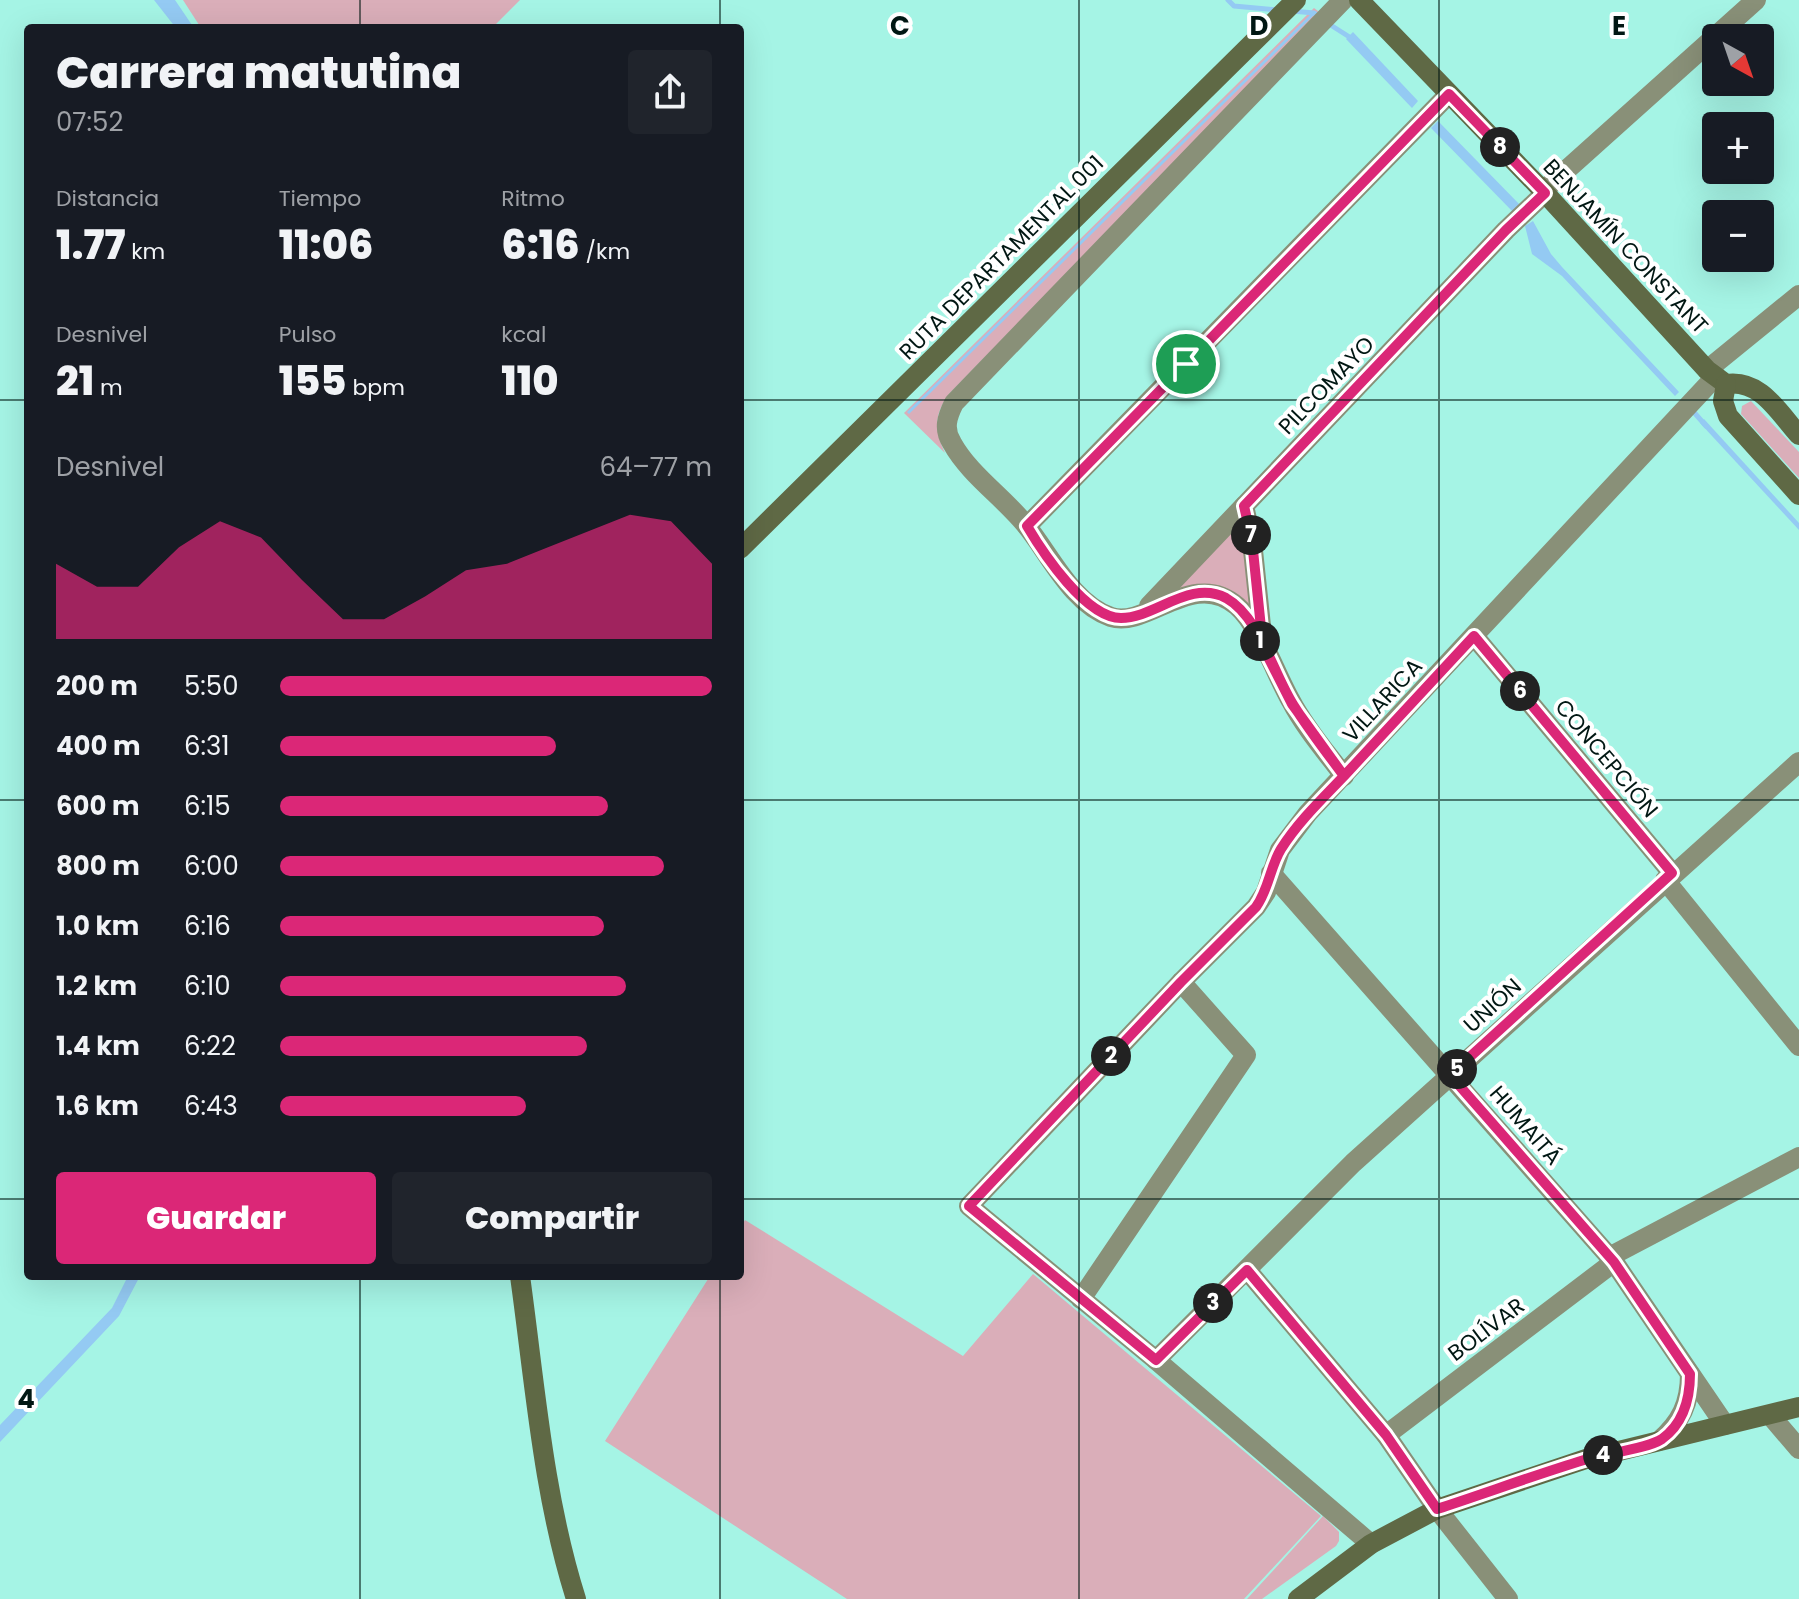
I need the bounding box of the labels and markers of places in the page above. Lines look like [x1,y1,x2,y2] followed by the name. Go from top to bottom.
[1480,127,1520,167] pin: 8
[1152,330,1220,398] pin
[1231,515,1271,555] pin: 7
[1240,621,1280,661] pin: 1
[1500,671,1540,711] pin: 6
[1091,1036,1131,1076] pin: 2
[1437,1049,1477,1089] pin: 5
[1193,1283,1233,1323] pin: 3
[1583,1435,1623,1475] pin: 4

